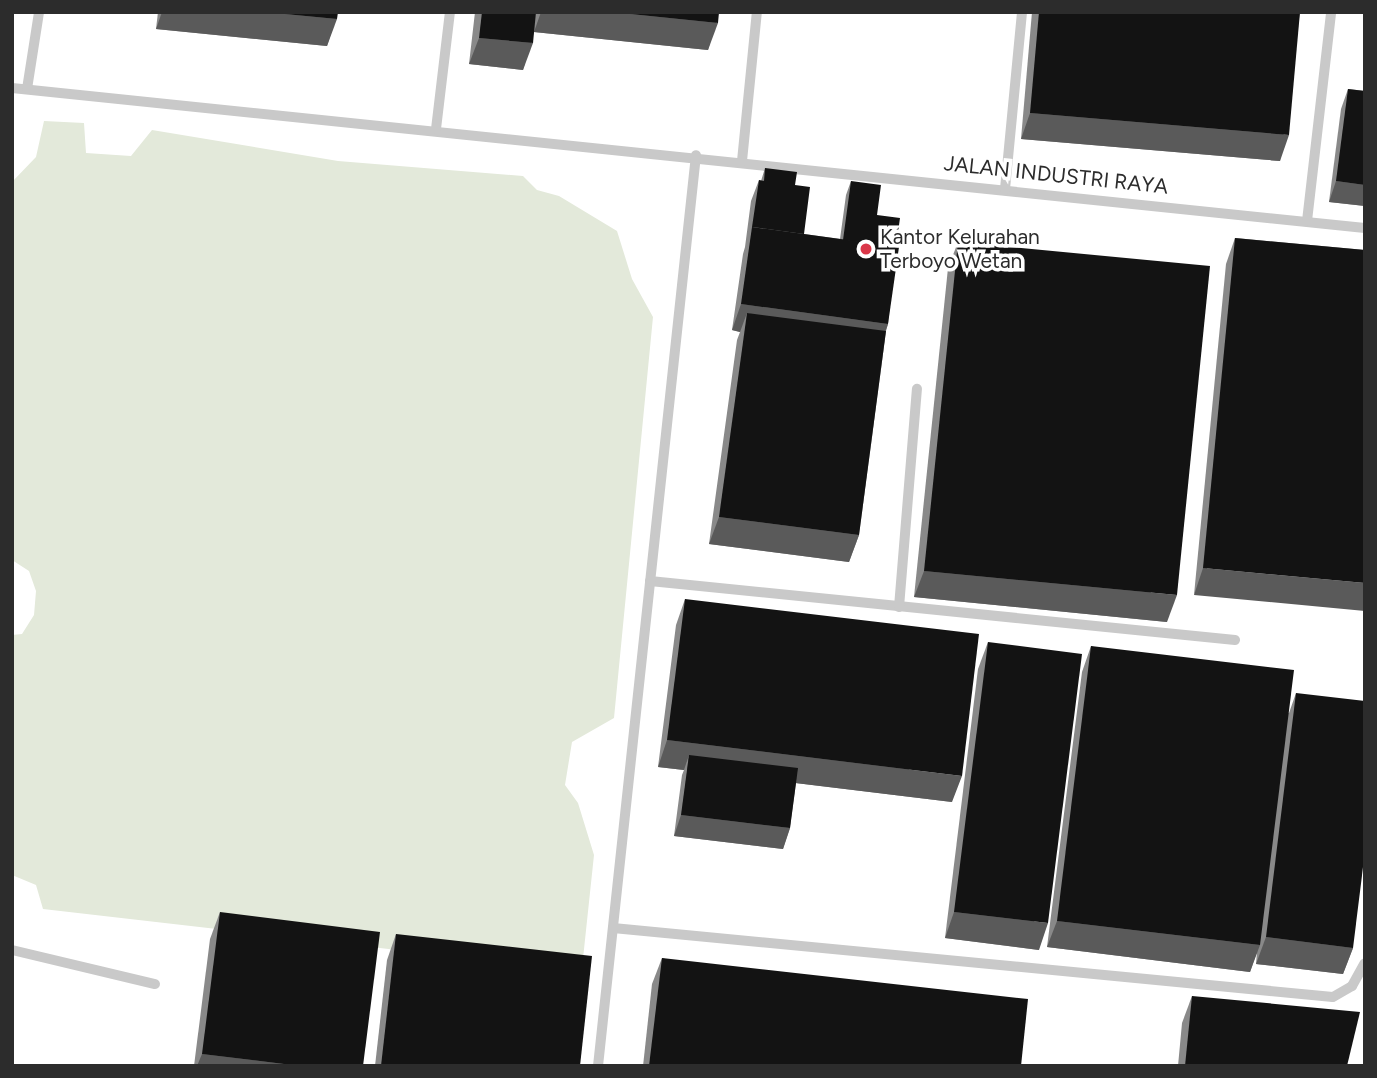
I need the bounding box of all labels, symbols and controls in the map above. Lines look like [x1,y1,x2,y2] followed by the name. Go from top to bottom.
[943,151,1169,199] street label: JALAN INDUSTRI RAYA
[880,224,1040,274] place label: Kantor Kelurahan Terboyo Wetan
[858,241,874,257] marker: Kantor Kelurahan Terboyo Wetan

